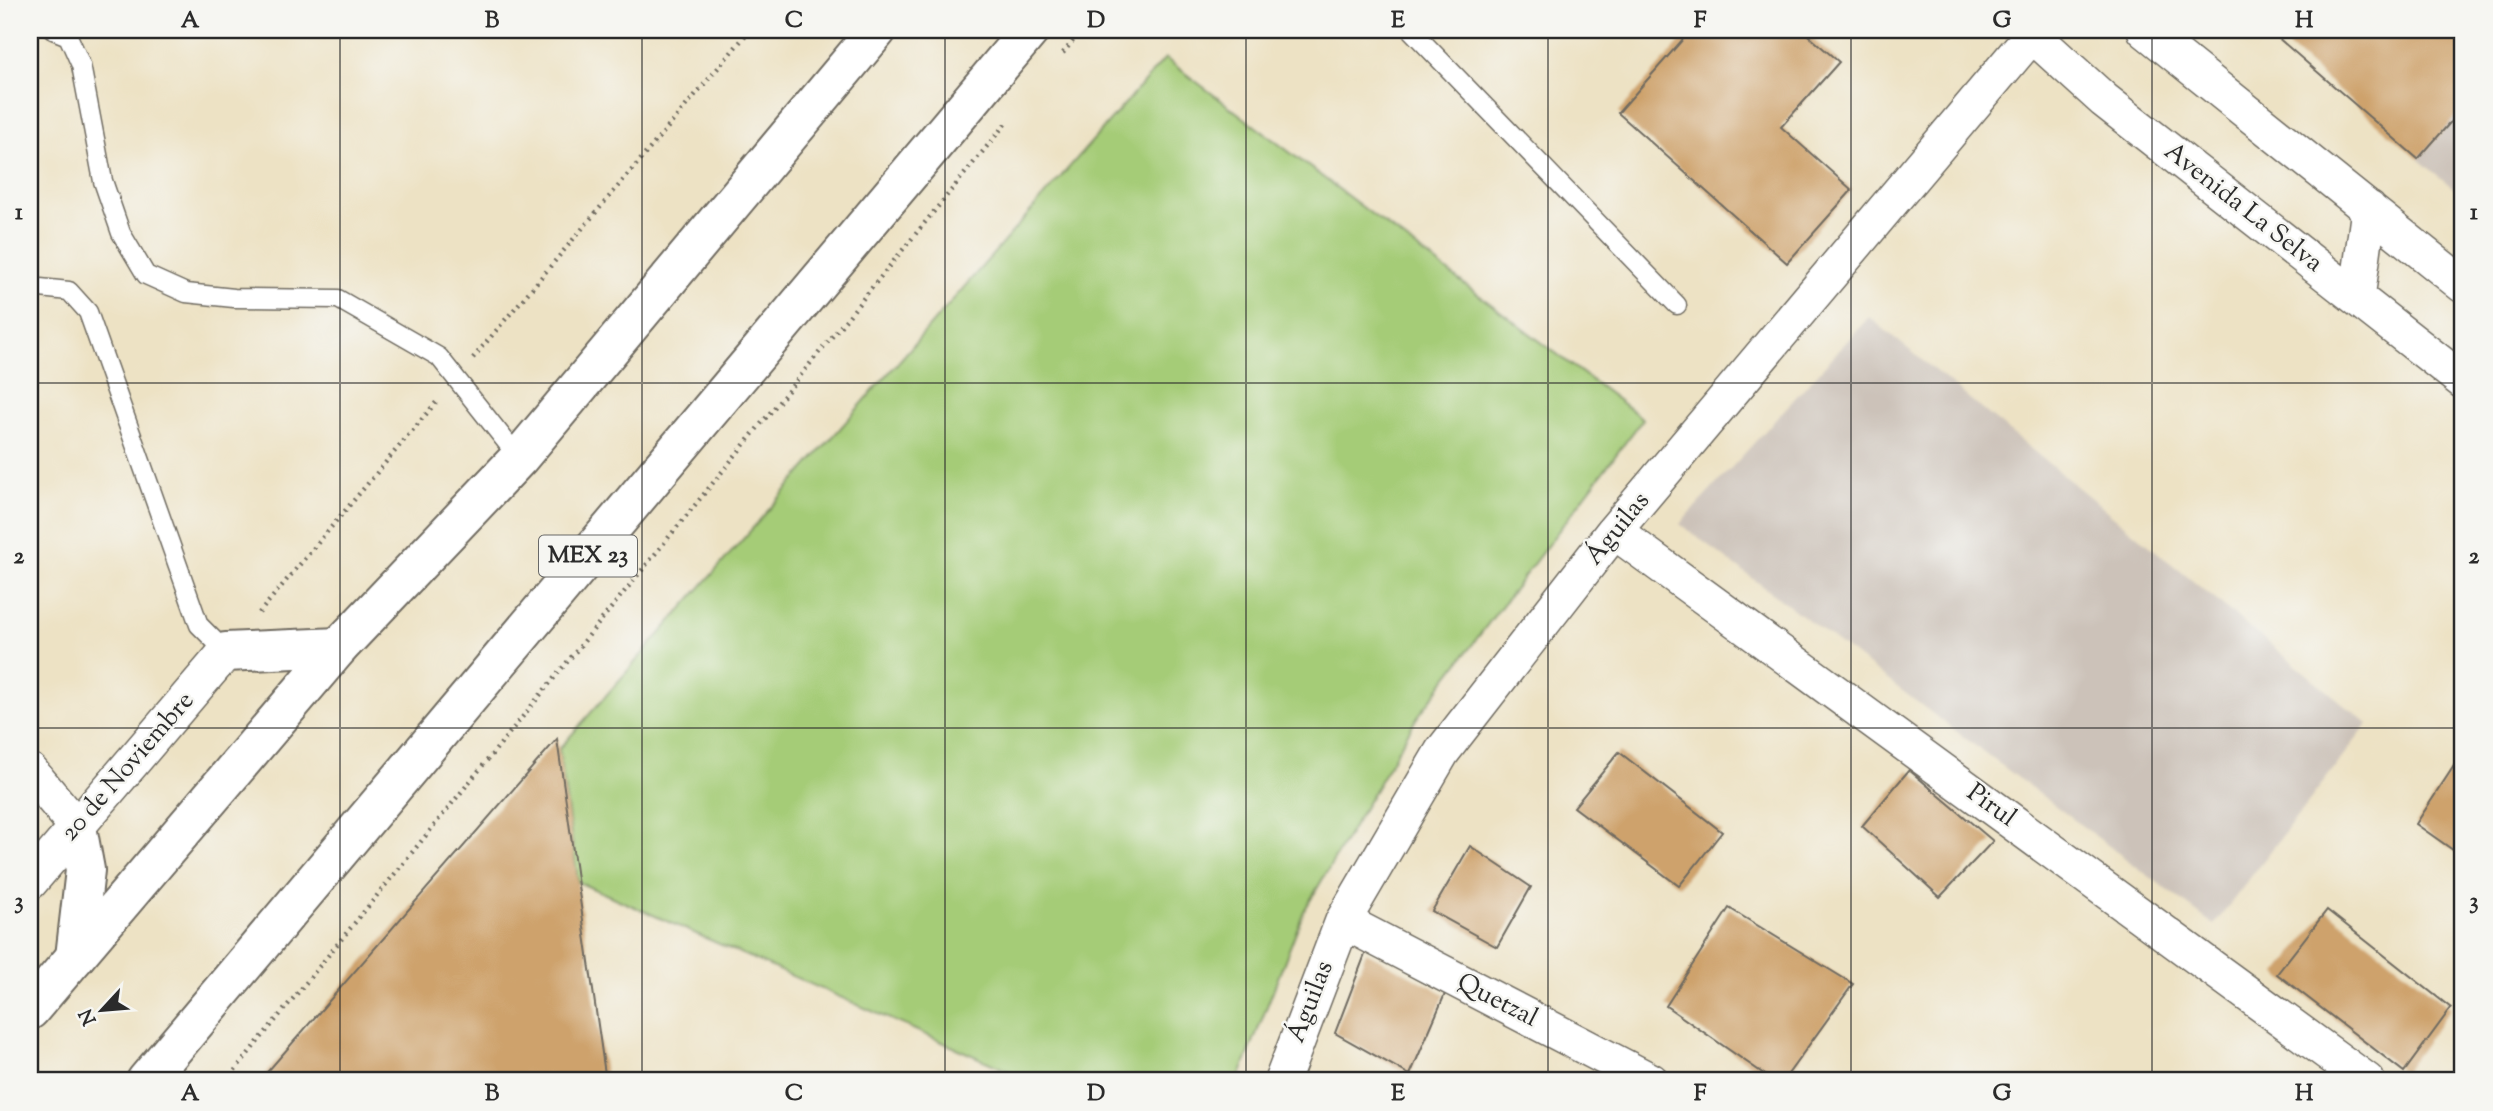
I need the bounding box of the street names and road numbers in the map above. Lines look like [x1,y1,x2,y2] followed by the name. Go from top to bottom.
[2156,134,2330,282] street label: Avenida La Selva
[1577,484,1659,574] street label: Águilas
[539,536,637,576] road number: MEX 23
[52,684,204,850] street label: 20 de Noviembre
[1958,775,2024,837] street label: Pirul
[1278,956,1344,1048] street label: Águilas
[1450,965,1544,1037] street label: Quetzal

